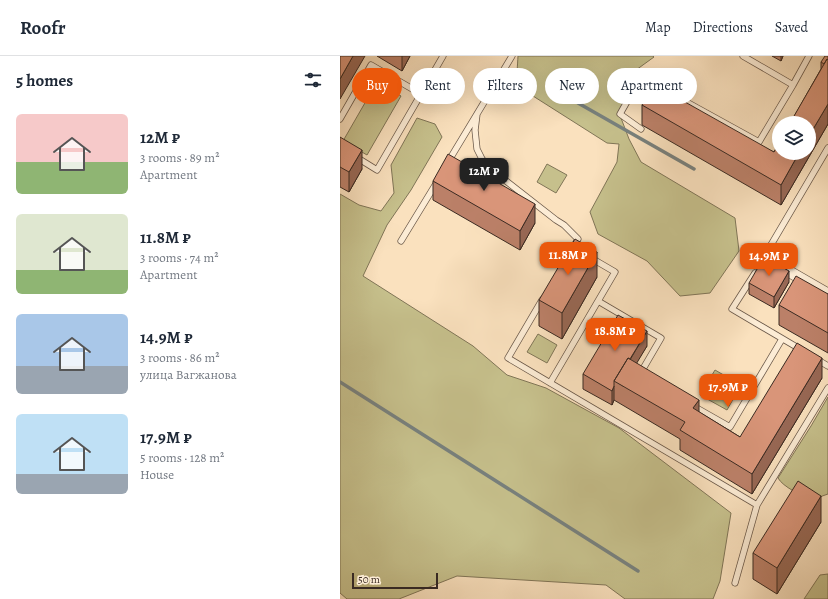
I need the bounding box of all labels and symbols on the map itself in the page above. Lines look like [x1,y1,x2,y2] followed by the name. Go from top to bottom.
[456,158,512,192] pin: 12M ₽
[531,242,605,276] pin: 11.8M ₽
[732,243,806,277] pin: 14.9M ₽
[578,318,652,352] pin: 18.8M ₽
[691,374,765,408] pin: 17.9M ₽
[352,571,438,590] scale bar

